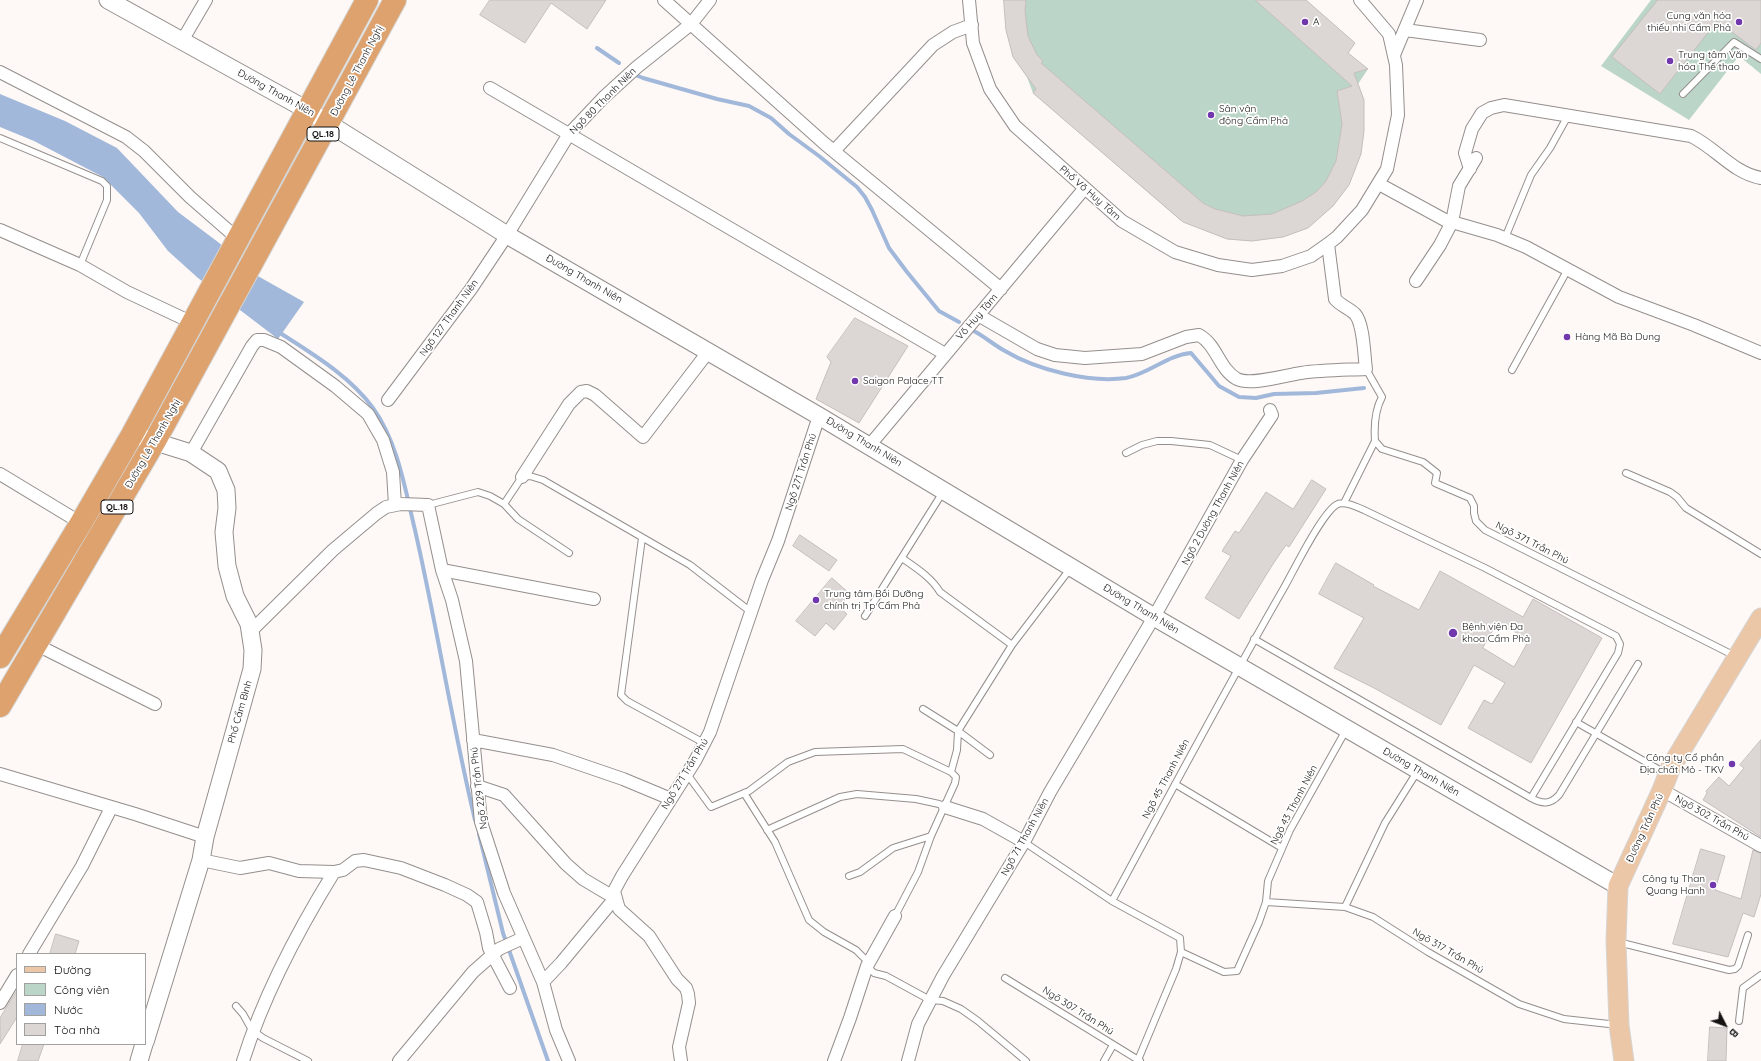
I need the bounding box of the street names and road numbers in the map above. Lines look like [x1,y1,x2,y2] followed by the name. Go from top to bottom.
[328,24,386,118] street label: Đường Lê Thanh Nghị
[567,65,639,137] street label: Ngõ 80 Thanh Niên
[235,67,317,119] street label: Đường Thanh Niên
[307,127,339,141] road number: QL.18
[1057,163,1123,223] street label: Phố Võ Huy Tâm
[544,252,624,306] street label: Đường Thanh Niên
[417,277,481,359] street label: Ngõ 127 Thanh Niên
[954,292,1000,342] street label: Võ Huy Tâm
[123,397,183,491] street label: Đường Lê Thanh Nghị
[824,415,904,469] street label: Đường Thanh Niên
[783,432,819,512] street label: Ngõ 271 Trần Phú
[1179,459,1247,567] street label: Ngõ 2 Đường Thanh Niên
[101,500,133,514] road number: QL.18
[1493,519,1571,567] street label: Ngõ 371 Trần Phú
[1101,582,1181,636] street label: Đường Thanh Niên
[225,679,255,745] street label: Phố Cẩm Bình
[659,736,711,812] street label: Ngõ 271 Trần Phú
[1140,737,1192,821] street label: Ngõ 45 Thanh Niên
[1381,745,1461,799] street label: Đường Thanh Niên
[468,746,490,830] street label: Ngõ 229 Trần Phú
[1268,763,1320,847] street label: Ngõ 43 Thanh Niên
[1624,792,1666,864] street label: Đường Trần Phú
[1673,793,1751,843] street label: Ngõ 302 Trần Phú
[999,796,1051,878] street label: Ngõ 71 Thanh Niên
[1410,926,1486,976] street label: Ngõ 317 Trần Phú
[1040,984,1116,1038] street label: Ngõ 307 Trần Phú

